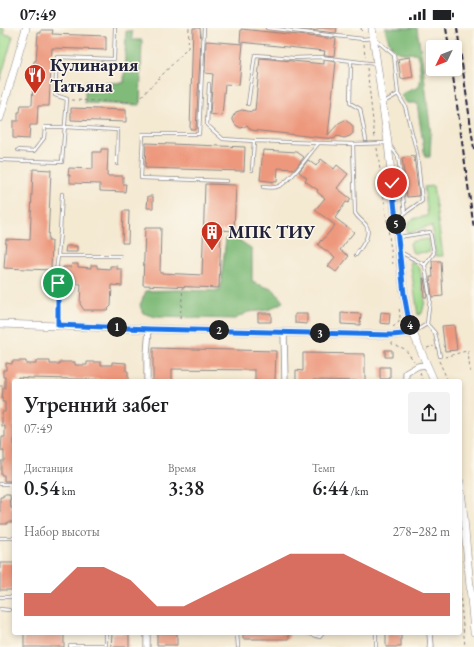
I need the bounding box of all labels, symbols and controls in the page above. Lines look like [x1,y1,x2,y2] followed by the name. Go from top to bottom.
[20,5,56,24] text: 07:49
[426,40,462,76] north arrow
[426,40,462,76] map controls
[50,53,139,97] place label: Кулинария Татьяна
[22,62,48,95] restaurant icon: Кулинария Татьяна
[375,166,409,200] pin
[381,172,403,194] icon: check
[386,214,406,234] pin: 5
[393,217,399,231] text: 5
[199,219,225,252] building icon: МПК ТИУ
[228,220,316,243] place label: МПК ТИУ
[41,266,75,300] pin
[47,272,69,294] icon: arrive
[400,315,420,335] pin: 4
[107,317,127,337] pin: 1
[407,318,413,332] text: 4
[114,320,120,334] text: 1
[209,320,229,340] pin: 2
[216,323,222,337] text: 2
[310,323,330,343] pin: 3
[317,326,323,340] text: 3
[24,390,168,419] text: Утренний забег
[408,392,450,434] button: share
[24,420,52,437] text: 07:49
[24,461,73,475] text: Дистанция
[168,461,196,475] text: Время
[312,461,335,475] text: Темп
[24,475,60,501] text: 0.54
[168,475,204,501] text: 3:38
[312,475,348,501] text: 6:44
[60,484,76,498] text: km
[348,484,369,498] text: /km
[24,523,100,540] text: Набор высоты
[393,523,450,540] text: 278–282 m

